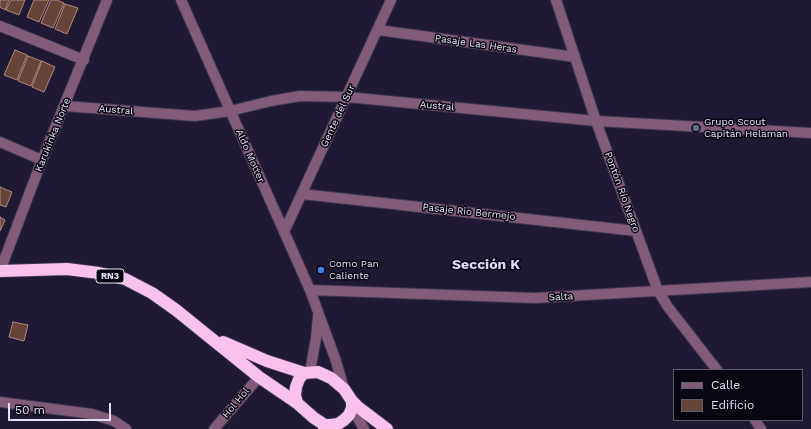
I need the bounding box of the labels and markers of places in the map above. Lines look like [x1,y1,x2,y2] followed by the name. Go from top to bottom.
[704,116,788,140] place label: Grupo Scout Capitán Helaman
[691,123,701,133] marker: Grupo Scout Capitán Helaman
[329,258,379,282] place label: Como Pan Caliente
[316,265,326,275] marker: Como Pan Caliente

